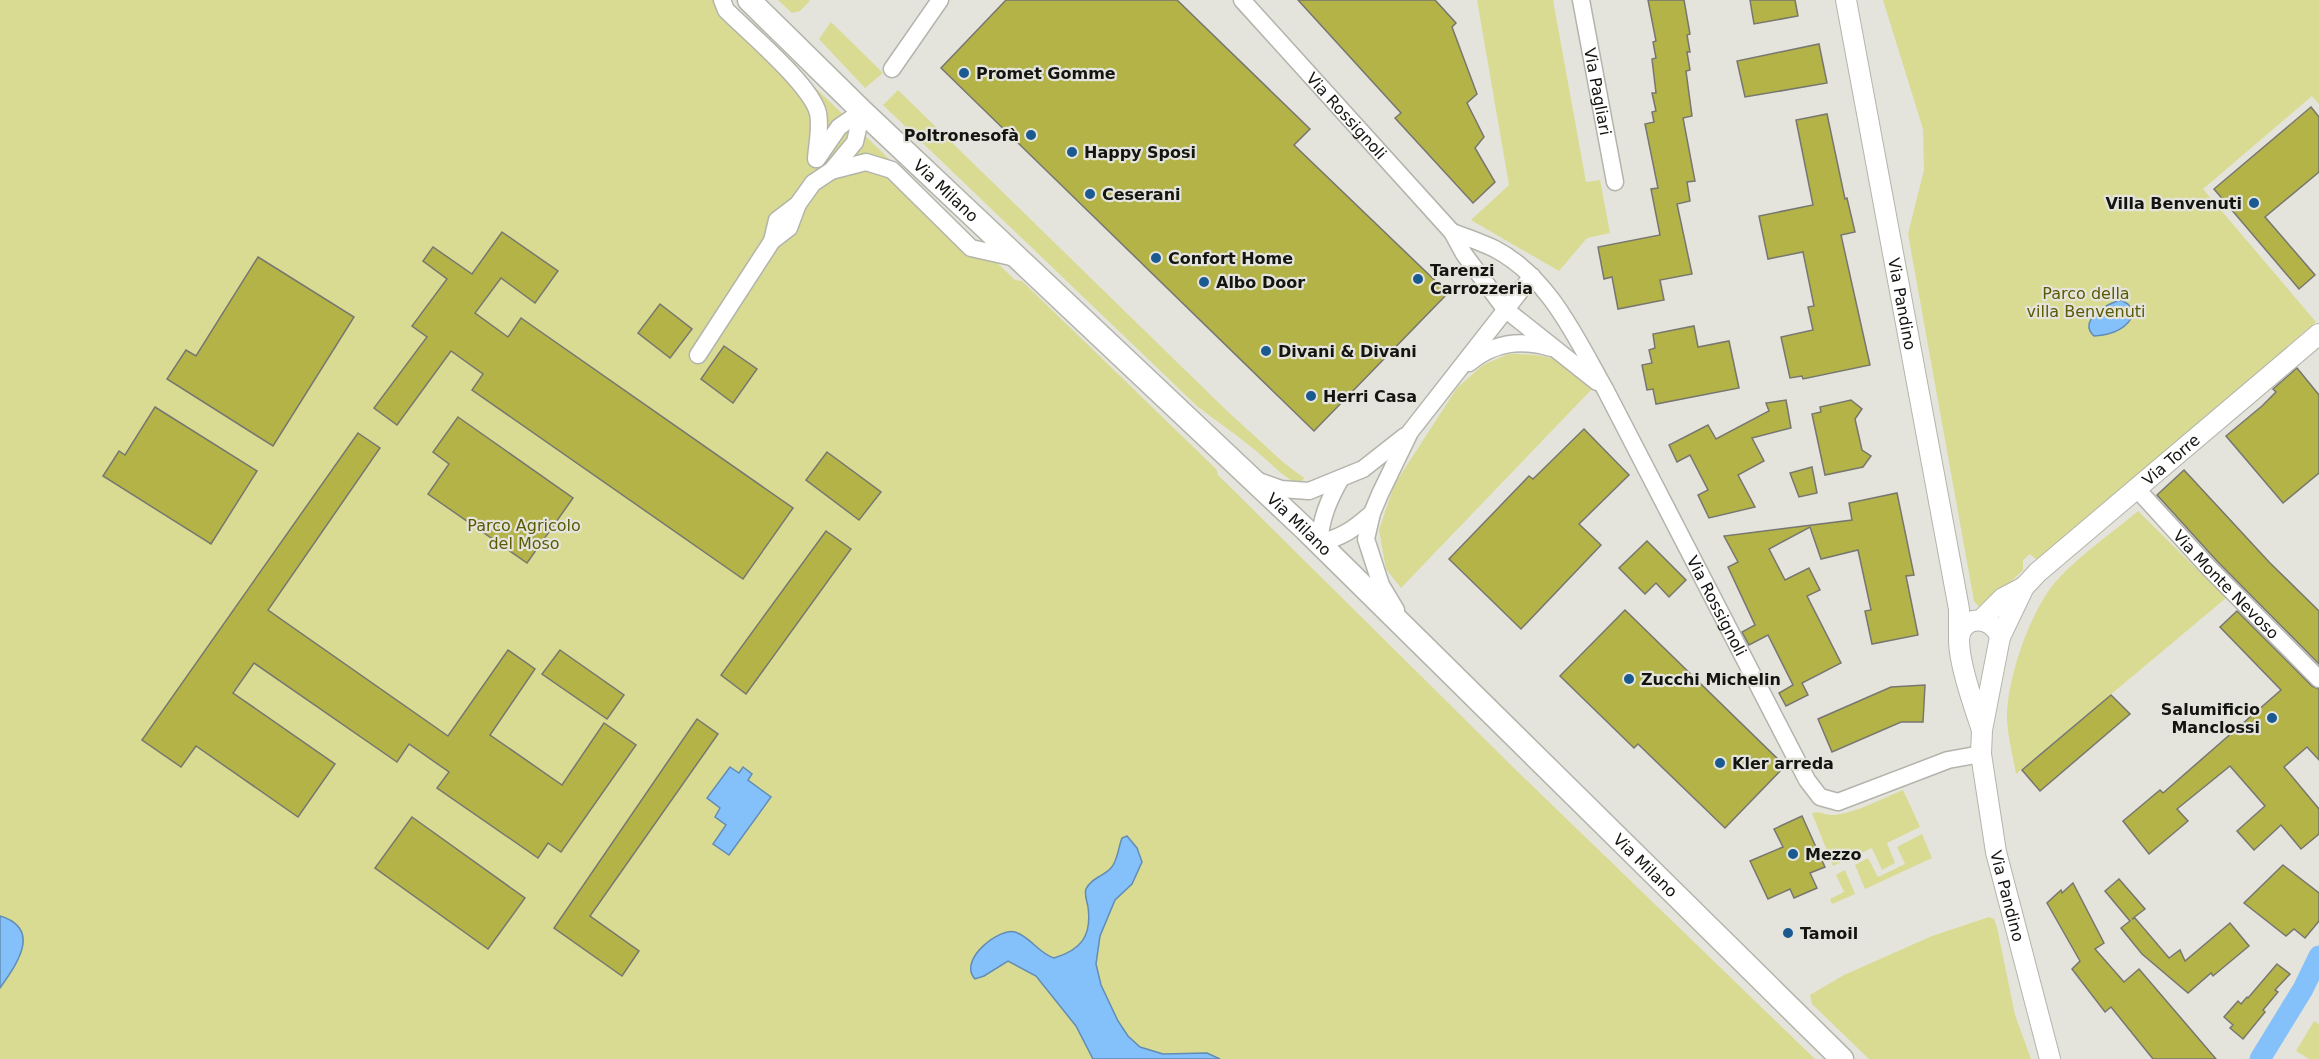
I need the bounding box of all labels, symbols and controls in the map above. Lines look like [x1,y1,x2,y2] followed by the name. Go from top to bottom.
[1581,46,1616,137] street label: Via Pagliari
[976,64,1116,83] place label: Promet Gomme
[957,66,971,80] marker: Promet Gomme
[1303,68,1391,163] street label: Via Rossignoli
[904,126,1019,145] place label: Poltronesofà
[1024,128,1038,142] marker: Poltronesofà
[1084,143,1196,162] place label: Happy Sposi
[1065,145,1079,159] marker: Happy Sposi
[910,155,983,226] street label: Via Milano
[1102,185,1181,204] place label: Ceserani
[1083,187,1097,201] marker: Ceserani
[2105,194,2242,213] place label: Villa Benvenuti
[2247,196,2261,210] marker: Villa Benvenuti
[1168,249,1293,268] place label: Confort Home
[1149,251,1163,265] marker: Confort Home
[1885,256,1920,351] street label: Via Pandino
[1430,261,1533,298] place label: Tarenzi Carrozzeria
[1411,272,1425,286] marker: Tarenzi Carrozzeria
[1216,273,1305,292] place label: Albo Door
[1197,275,1211,289] marker: Albo Door
[2027,284,2145,321] park label: Parco della villa Benvenuti
[1278,342,1417,361] place label: Divani & Divani
[1259,344,1273,358] marker: Divani & Divani
[1323,387,1417,406] place label: Herri Casa
[1304,389,1318,403] marker: Herri Casa
[2138,430,2203,489] street label: Via Torre
[1263,489,1336,559] street label: Via Milano
[467,516,581,553] park label: Parco Agricolo del Moso
[2169,526,2283,643] street label: Via Monte Nevoso
[1683,552,1751,659] street label: Via Rossignoli
[1641,670,1781,689] place label: Zucchi Michelin
[1622,672,1636,686] marker: Zucchi Michelin
[2161,700,2260,737] place label: Salumificio Manclossi
[2265,711,2279,725] marker: Salumificio Manclossi
[1732,754,1834,773] place label: Kler arreda
[1713,756,1727,770] marker: Kler arreda
[1610,829,1682,901] street label: Via Milano
[1805,845,1861,864] place label: Mezzo
[1786,847,1800,861] marker: Mezzo
[1986,848,2028,944] street label: Via Pandino
[1800,924,1858,943] place label: Tamoil
[1781,926,1795,940] marker: Tamoil

